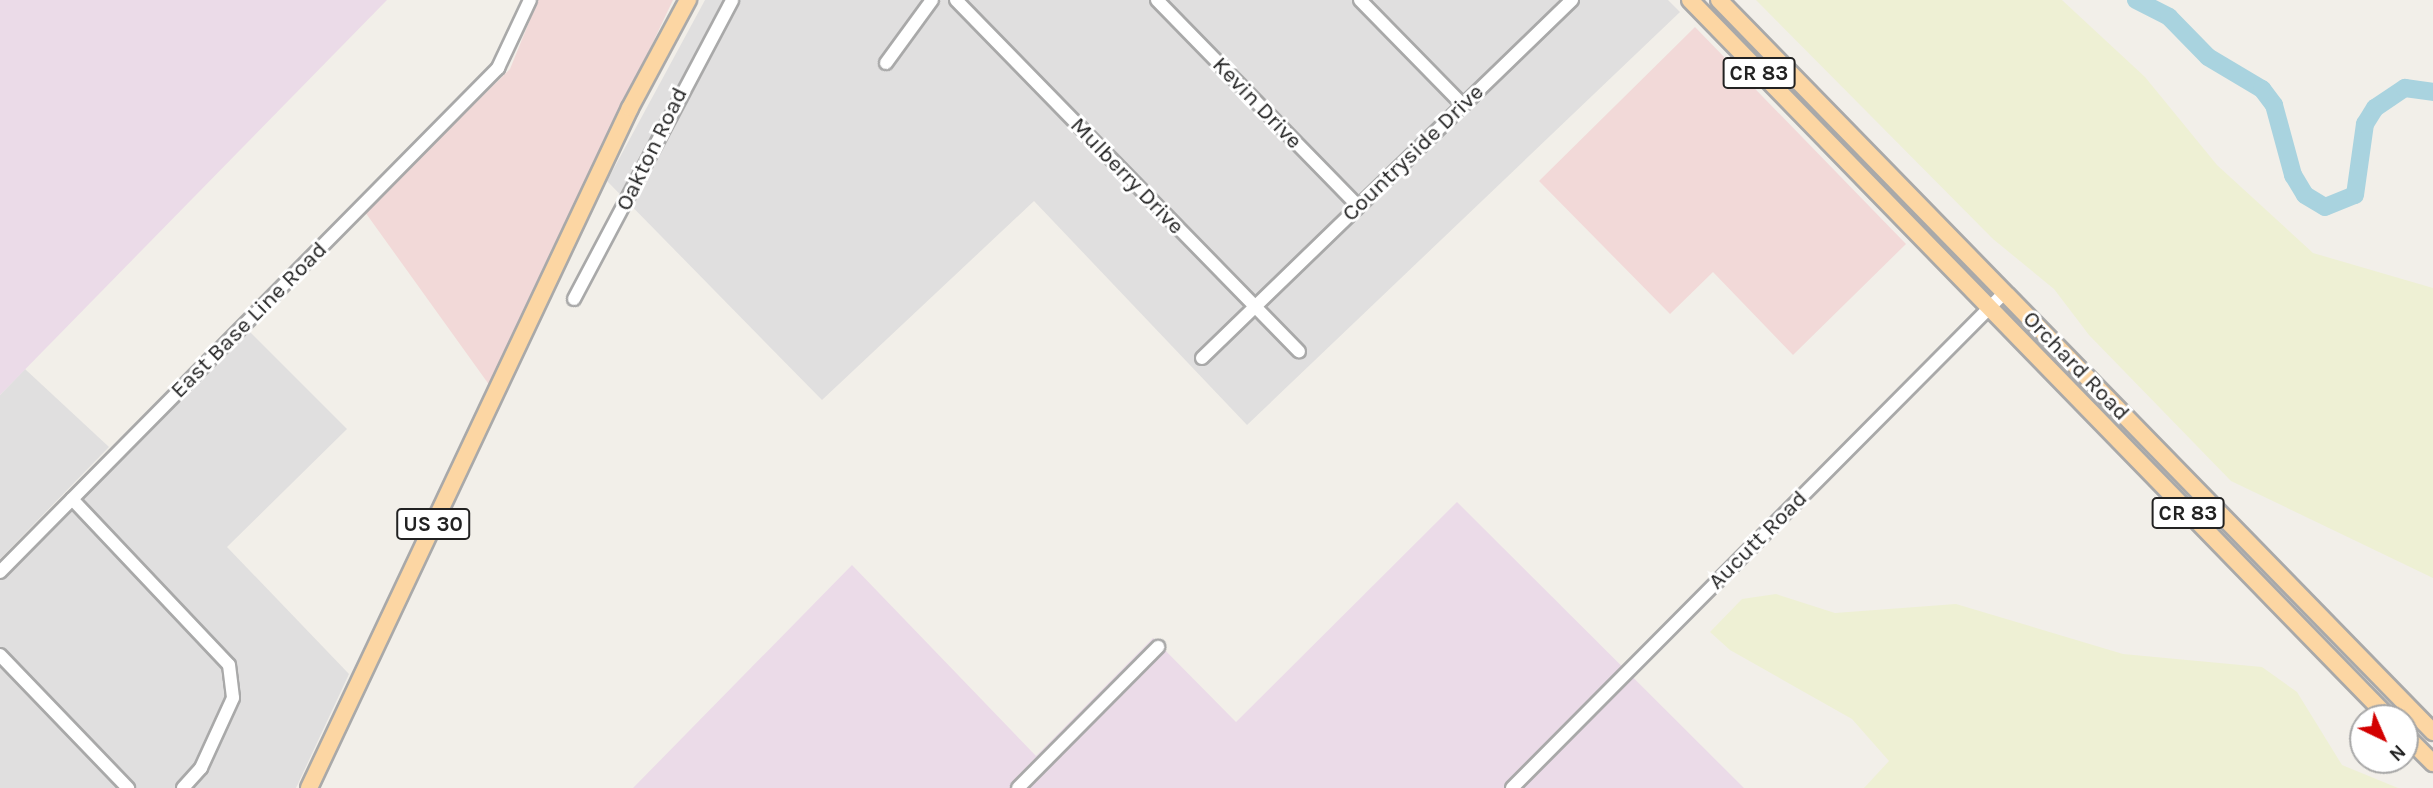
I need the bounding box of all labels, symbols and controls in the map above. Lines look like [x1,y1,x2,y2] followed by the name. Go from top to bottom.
[1206,51,1308,155] street label: Kevin Drive
[1722,56,1796,90] road number: CR 83
[1337,79,1489,227] street label: Countryside Drive
[610,83,694,215] street label: Oakton Road
[1064,112,1190,240] street label: Mulberry Drive
[165,236,333,404] street label: East Base Line Road
[2017,305,2135,427] street label: Orchard Road
[1703,485,1813,595] street label: Aucutt Road
[2151,496,2225,530] road number: CR 83
[394,506,472,542] road number: US 30
[2349,704,2419,774] north arrow
[2385,740,2410,765] text: N

